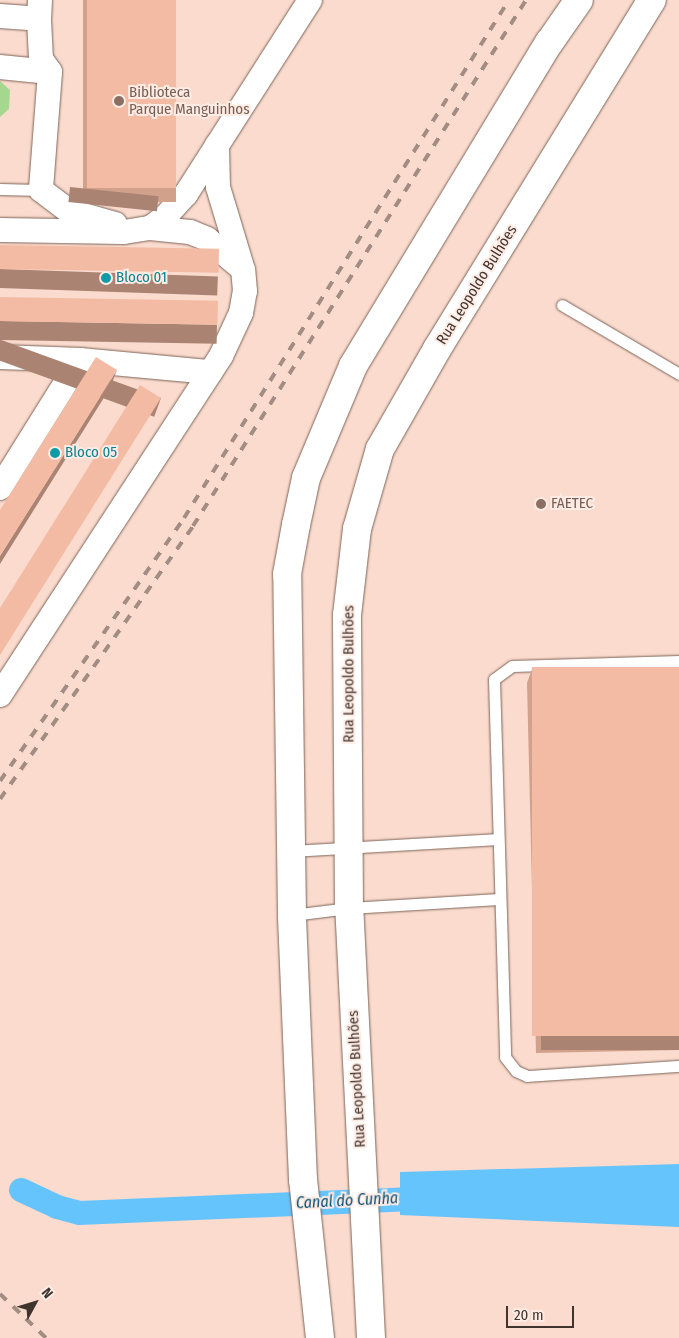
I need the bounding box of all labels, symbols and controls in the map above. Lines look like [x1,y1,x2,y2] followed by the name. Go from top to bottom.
[129,83,250,118] place label: Biblioteca Parque Manguinhos
[113,95,125,107] marker: Biblioteca Parque Manguinhos
[433,222,521,348] street label: Rua Leopoldo Bulhões
[116,269,167,287] place label: Bloco 01
[100,272,112,284] marker: Bloco 01
[65,444,117,462] place label: Bloco 05
[49,447,61,459] marker: Bloco 05
[551,495,593,513] place label: FAETEC
[535,498,547,510] marker: FAETEC
[340,605,358,743] street label: Rua Leopoldo Bulhões
[344,1010,370,1148] street label: Rua Leopoldo Bulhões
[295,1189,399,1213] water label: Canal do Cunha
[10,1278,60,1328] north arrow
[38,1285,56,1302] text: N
[509,1296,576,1328] scale bar
[514,1306,544,1324] text: 20 m

